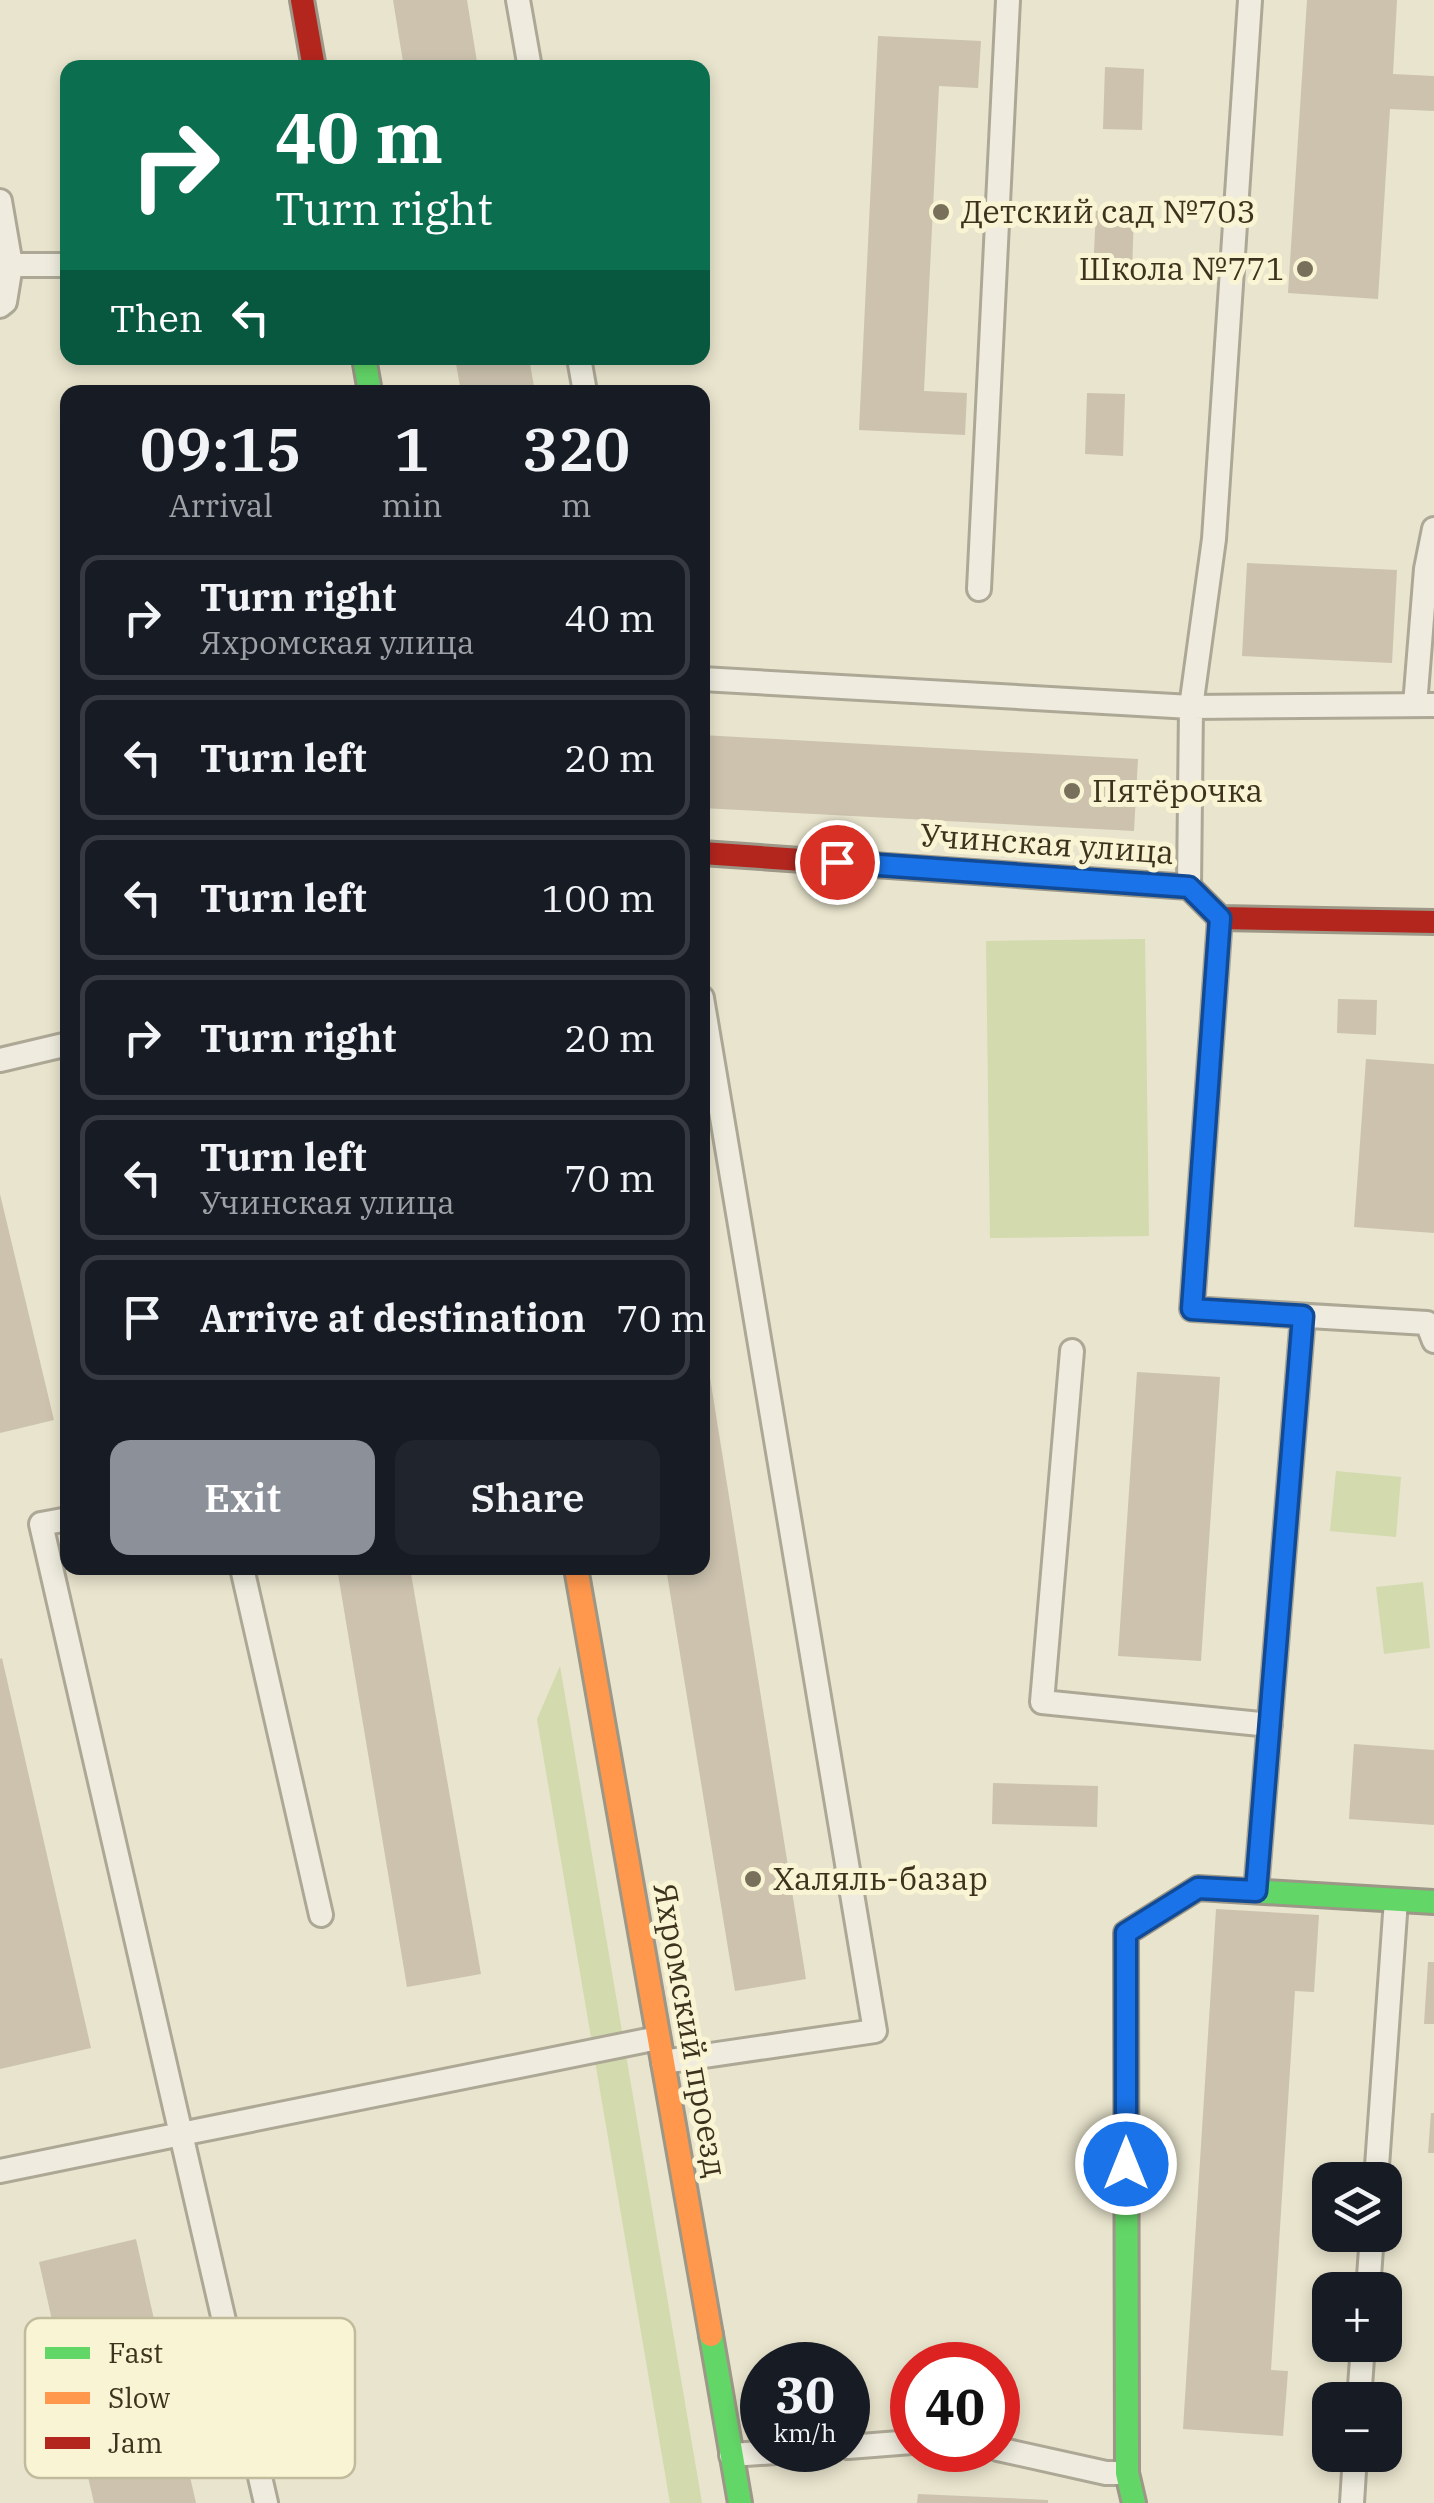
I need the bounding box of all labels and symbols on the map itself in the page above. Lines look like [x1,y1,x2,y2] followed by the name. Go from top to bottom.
[961,190,1256,232] place label: Детский сад №703
[930,201,952,223] marker: Детский сад №703
[1079,247,1285,289] place label: Школа №771
[1294,258,1316,280] marker: Школа №771
[1092,769,1263,811] place label: Пятёрочка
[1061,780,1083,802] marker: Пятёрочка
[919,813,1176,873] street label: Учинская улица
[795,820,880,905] pin
[773,1857,988,1899] place label: Халяль-базар
[742,1868,764,1890] marker: Халяль-базар
[644,1879,738,2180] street label: Яхромский проезд
[1074,2112,1178,2216] position arrow
[25,2318,355,2478] legend
[108,2334,163,2371] text: Fast
[890,2342,1020,2472] speed limit sign: 40
[108,2379,170,2416] text: Slow
[108,2424,163,2461] text: Jam

